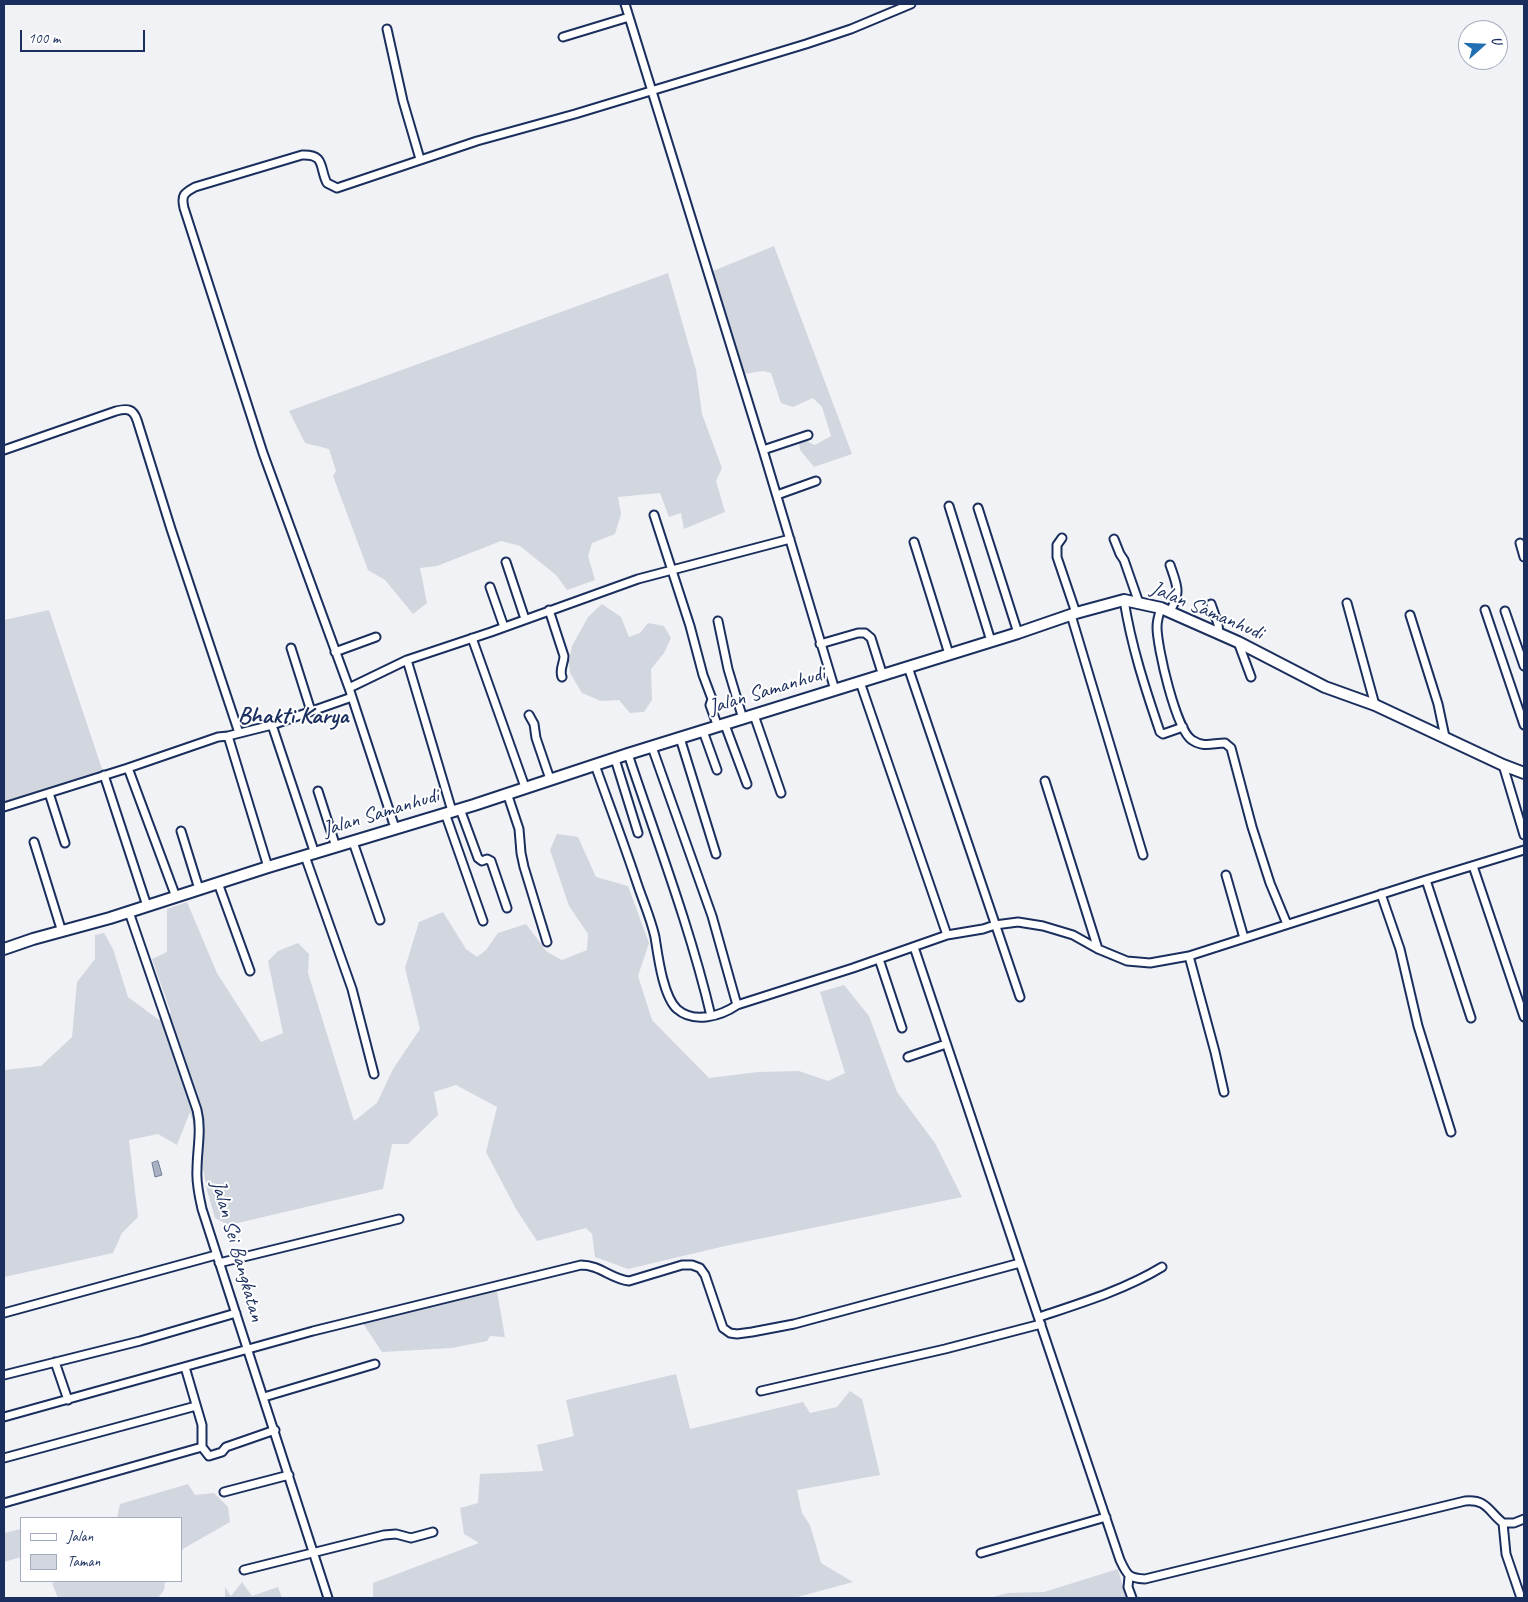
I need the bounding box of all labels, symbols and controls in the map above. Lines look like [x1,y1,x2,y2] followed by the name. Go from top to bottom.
[22,20,148,52] scale bar
[1458,20,1508,70] north arrow
[28,29,60,48] text: 100 m
[1487,34,1506,46] text: U
[1147,576,1267,646] street label: Jalan Samanhudi
[706,661,828,721] street label: Jalan Samanhudi
[238,703,348,731] district label: Bhakti Karya
[320,783,442,843] street label: Jalan Samanhudi
[205,1178,269,1324] street label: Jalan Sei Bangkatan
[20,1517,182,1582] legend
[67,1527,93,1546] text: Jalan
[67,1552,100,1571] text: Taman

